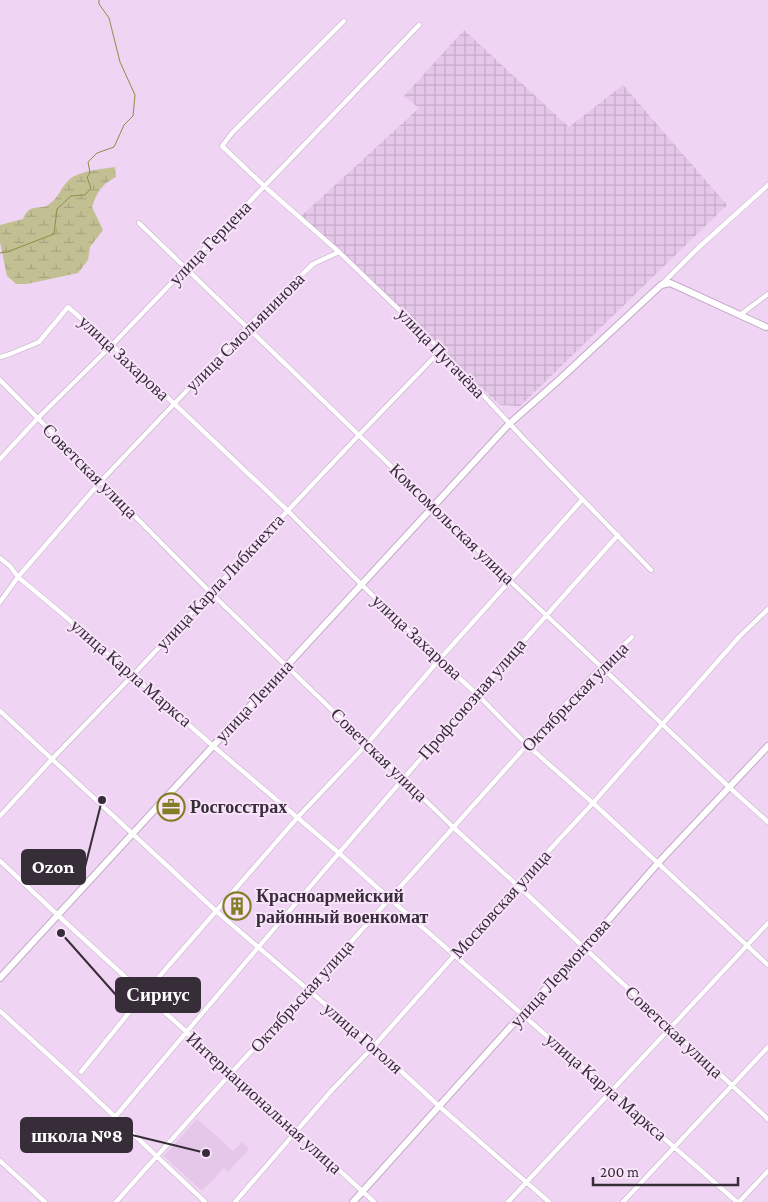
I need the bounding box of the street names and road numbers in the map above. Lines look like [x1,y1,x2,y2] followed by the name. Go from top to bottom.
[165,197,255,289] street label: улица Герцена
[181,268,309,396] street label: улица Смольянинова
[393,304,489,402] street label: улица Пугачёва
[75,311,173,405] street label: улица Захарова
[38,419,142,523] street label: Советская улица
[385,459,519,589] street label: Комсомольская улица
[152,510,288,654] street label: улица Карла Либкнехта
[368,590,466,684] street label: улица Захарова
[66,615,196,731] street label: улица Карла Маркса
[414,634,530,764] street label: Профсоюзная улица
[518,638,632,756] street label: Октябрьская улица
[211,656,297,746] street label: улица Ленина
[327,704,431,806] street label: Советская улица
[447,846,555,962] street label: Московская улица
[506,914,614,1032] street label: улица Лермонтова
[246,936,358,1056] street label: Октябрьская улица
[621,982,727,1082] street label: Советская улица
[319,998,407,1078] street label: улица Гоголя
[182,1028,346,1178] street label: Интернациональная улица
[541,1029,671,1145] street label: улица Карла Маркса

